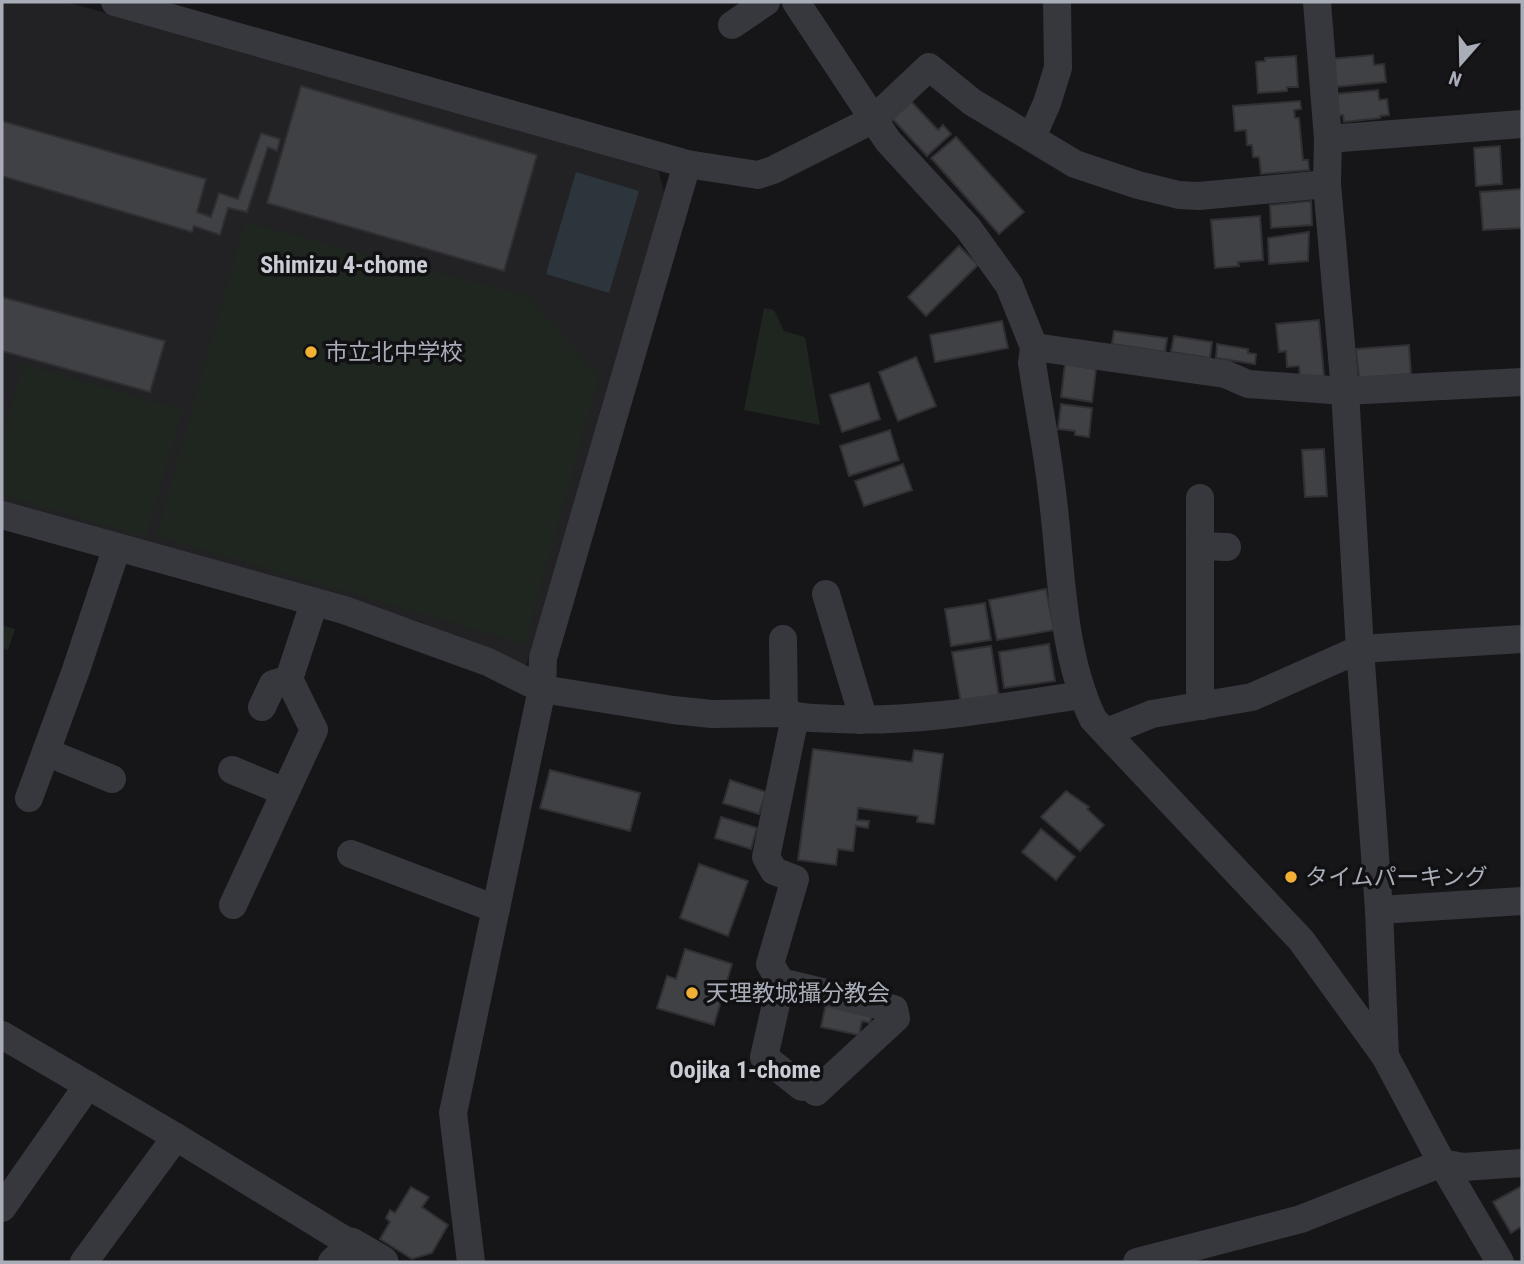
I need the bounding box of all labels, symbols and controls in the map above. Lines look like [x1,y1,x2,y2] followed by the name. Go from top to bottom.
[1426,28,1496,98] north arrow
[1446,66,1465,91] text: N
[260,251,428,279] district label: Shimizu 4-chome
[325,339,463,366] place label: 市立北中学校
[303,344,319,360] marker: 市立北中学校
[1305,864,1488,891] place label: タイムパーキング
[1283,869,1299,885] marker: タイムパーキング
[706,980,890,1007] place label: 天理教城攝分教会
[684,985,700,1001] marker: 天理教城攝分教会
[669,1056,821,1084] district label: Oojika 1-chome

